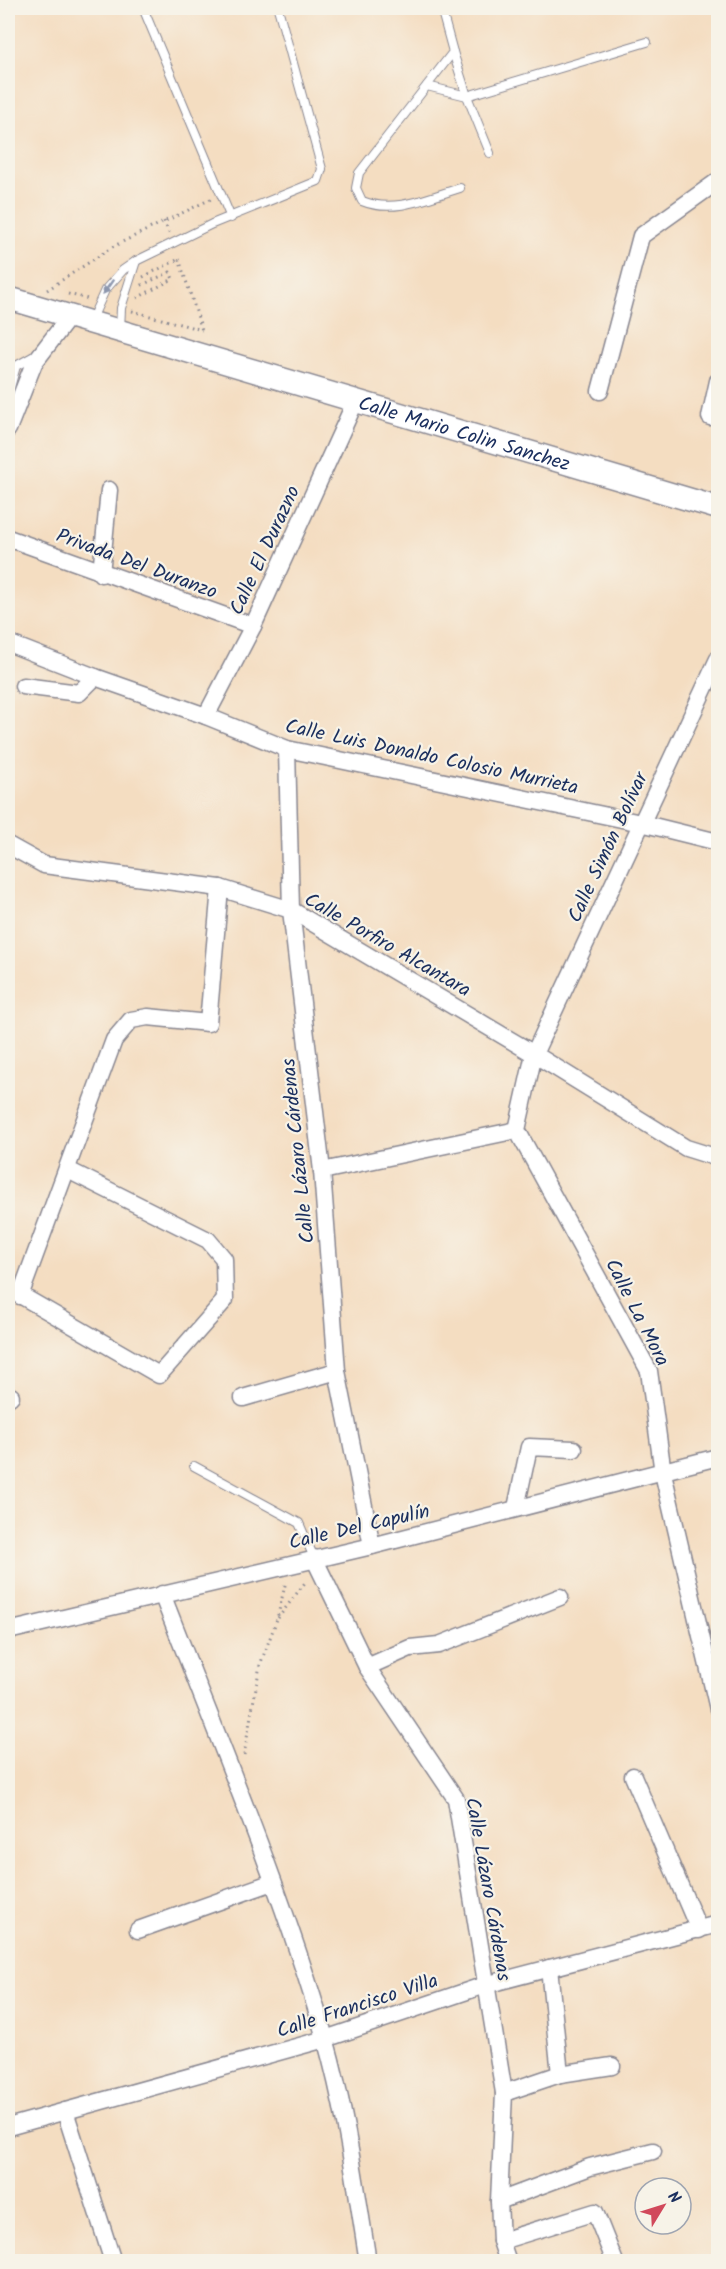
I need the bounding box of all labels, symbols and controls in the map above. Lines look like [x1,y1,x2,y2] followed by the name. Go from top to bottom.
[102,279,114,295] one-way arrow
[354,388,574,481] street label: Calle Mario Colin Sanchez
[222,481,310,621] street label: Calle El Durazno
[51,521,221,609] street label: Privada Del Duranzo
[282,711,581,805] street label: Calle Luis Donaldo Colosio Murrieta
[560,766,658,929] street label: Calle Simón Bolívar
[298,885,476,1007] street label: Calle Porfiro Alcantara
[273,1056,325,1245] street label: Calle Lázaro Cárdenas
[595,1253,677,1372] street label: Calle La Mora
[286,1496,433,1560] street label: Calle Del Capulín
[455,1795,519,1984] street label: Calle Lázaro Cárdenas
[273,1966,442,2048] street label: Calle Francisco Villa
[633,2176,693,2236] north arrow
[661,2186,687,2209] text: N

